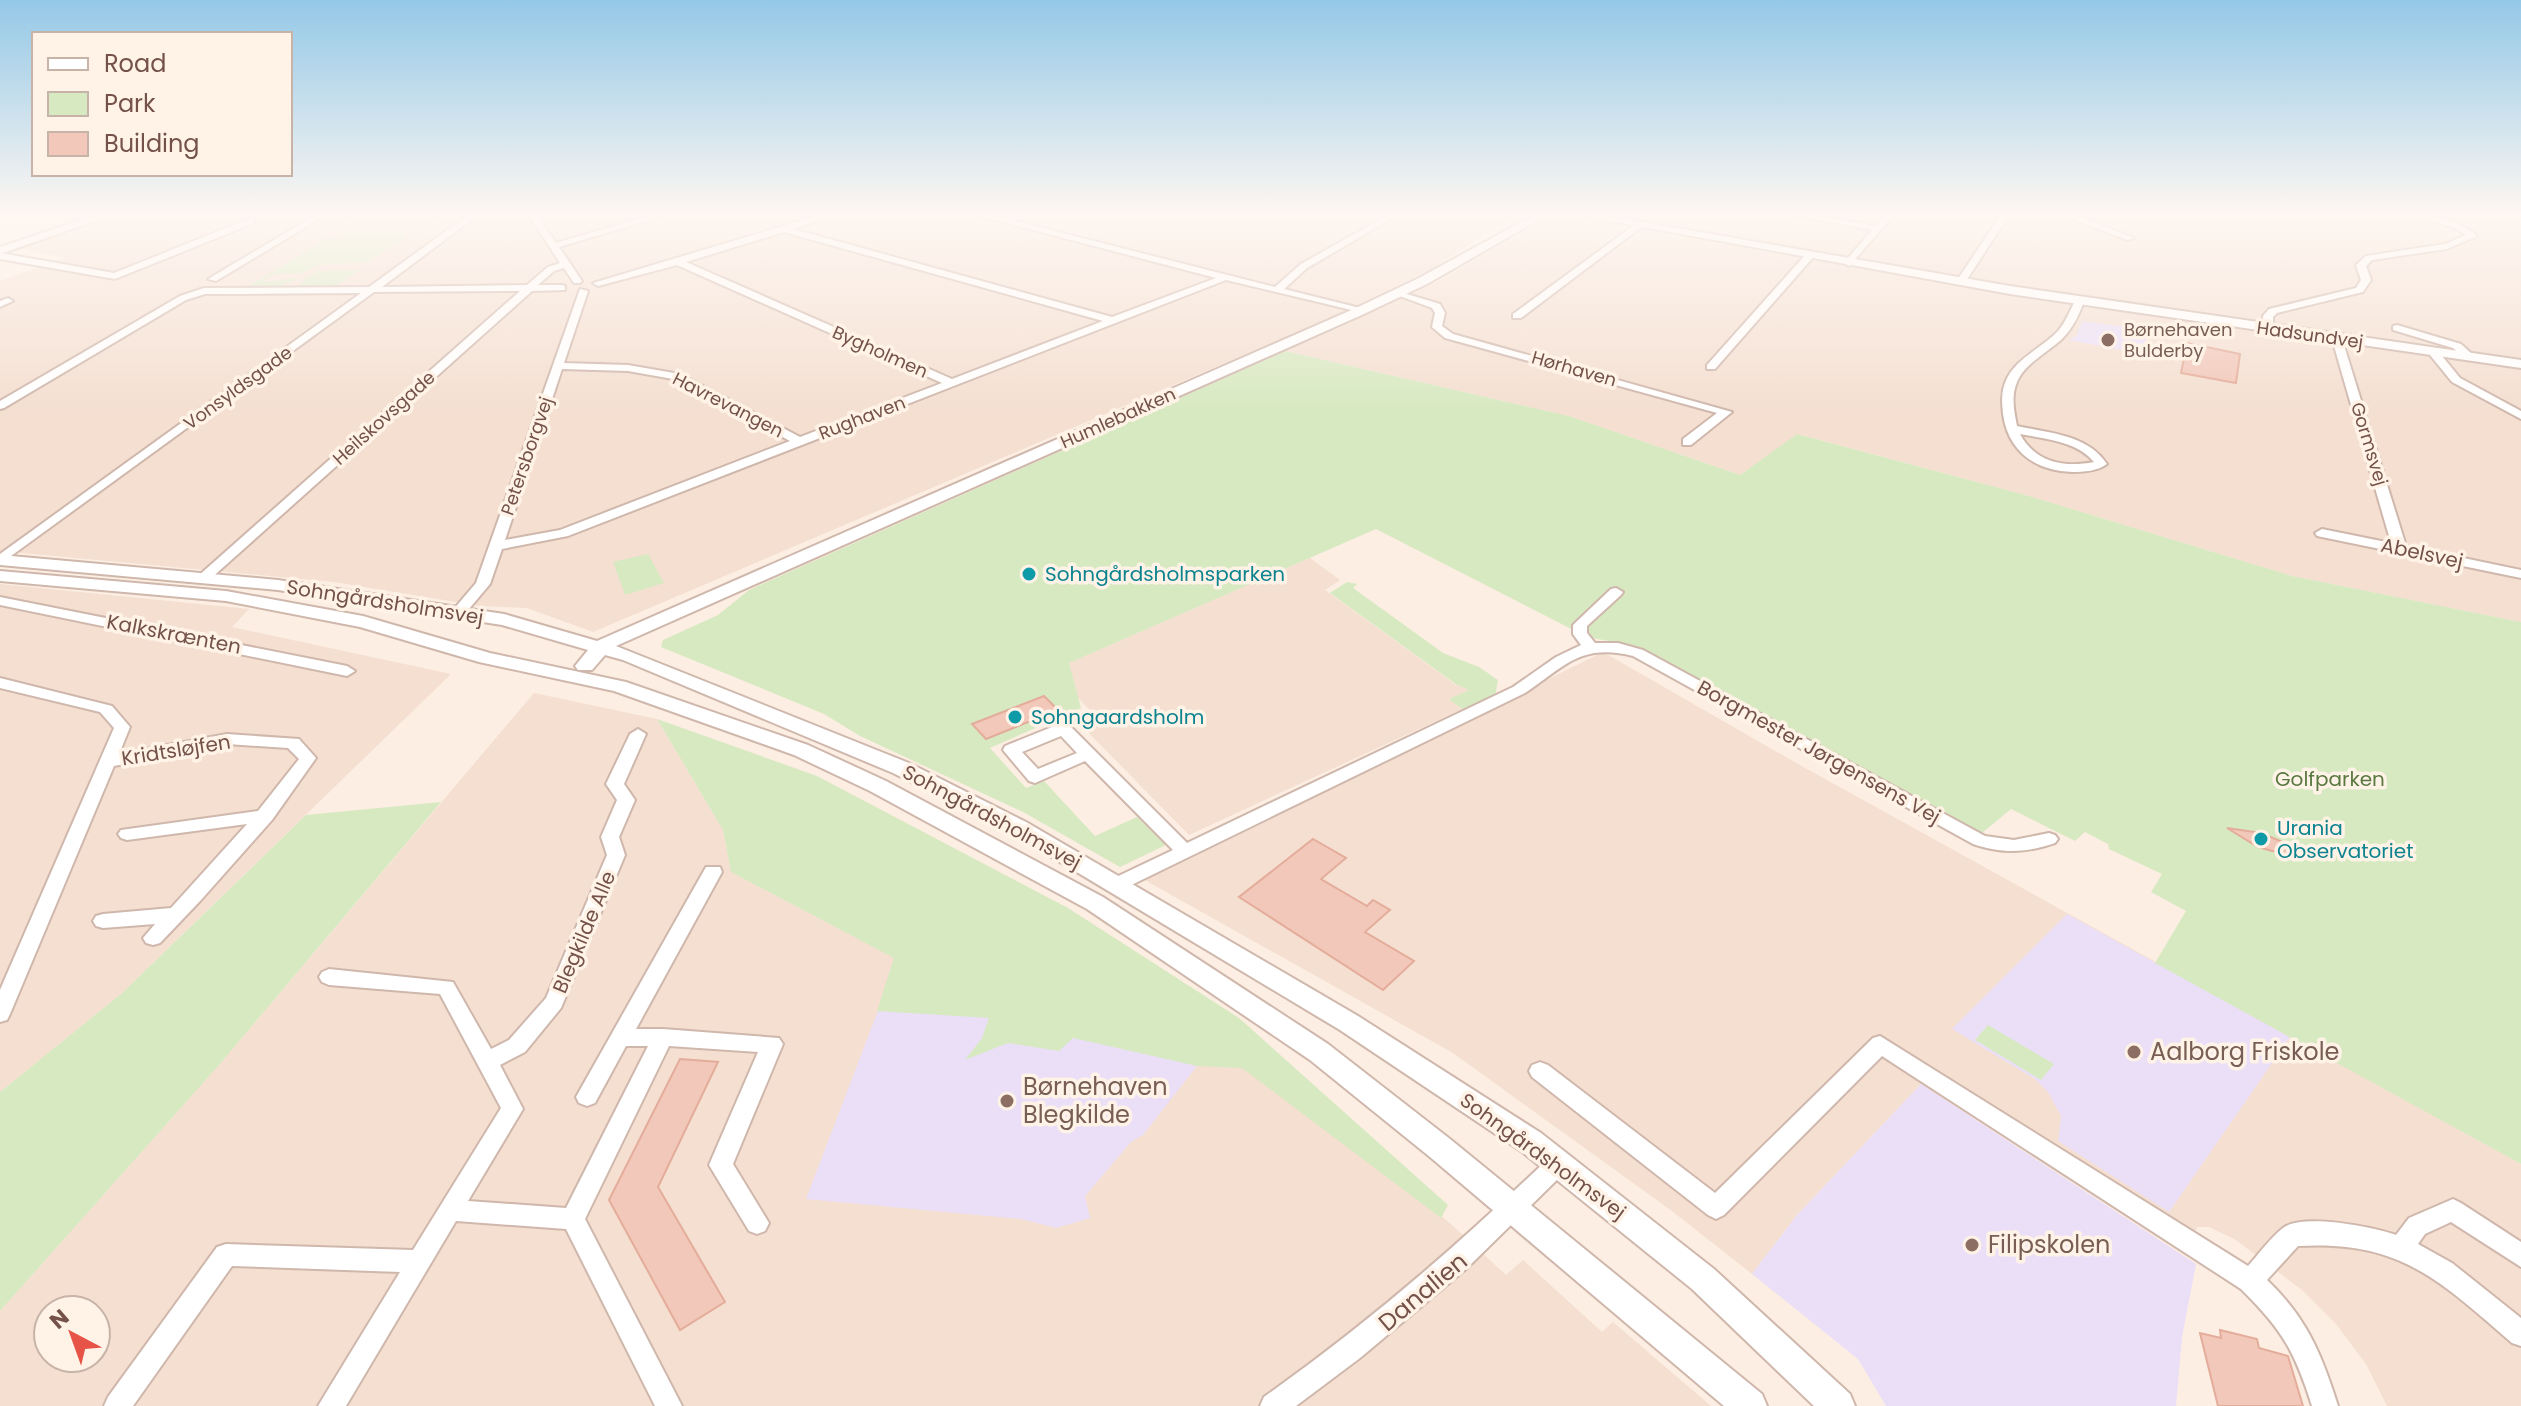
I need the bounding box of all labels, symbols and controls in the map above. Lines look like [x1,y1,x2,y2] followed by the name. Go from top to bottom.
[32,32,292,176] legend
[104,47,166,80] text: Road
[104,87,156,120] text: Park
[104,127,200,160] text: Building
[2255,315,2365,354] street label: Hadsundvej
[2124,317,2232,363] place label: Børnehaven Bulderby
[829,319,932,384] street label: Bygholmen
[2099,331,2117,349] marker: Børnehaven Bulderby
[178,340,297,435] street label: Vonsyldsgade
[1529,344,1619,393] street label: Hørhaven
[327,365,440,470] street label: Heilskovsgade
[669,366,788,443] street label: Havrevangen
[1056,381,1179,454] street label: Humlebakken
[815,390,909,446] street label: Rughaven
[495,393,558,518] street label: Petersborgvej
[2345,399,2394,489] street label: Gormsvej
[2378,531,2466,575] street label: Abelsvej
[1045,560,1285,588] place label: Sohngårdsholmsparken
[1020,565,1038,583] marker: Sohngårdsholmsparken
[285,573,485,631] street label: Sohngårdsholmsvej
[105,607,243,661] street label: Kalkskrænten
[1692,673,1946,831] street label: Borgmester Jørgensens Vej
[1031,703,1204,731] place label: Sohngaardsholm
[1006,708,1024,726] marker: Sohngaardsholm
[119,728,233,772] street label: Kridtsløjfen
[898,758,1086,876] street label: Sohngårdsholmsvej
[2275,765,2385,793] park label: Golfparken
[2277,814,2413,865] place label: Urania Observatoriet
[2252,830,2270,848] marker: Urania Observatoriet
[546,867,622,997] street label: Blegkilde Alle
[2150,1035,2339,1068] place label: Aalborg Friskole
[2125,1043,2143,1061] marker: Aalborg Friskole
[1023,1070,1168,1131] place label: Børnehaven Blegkilde
[1454,1086,1632,1226] street label: Sohngårdsholmsvej
[998,1092,1016,1110] marker: Børnehaven Blegkilde
[1988,1228,2110,1261] place label: Filipskolen
[1963,1236,1981,1254] marker: Filipskolen
[1371,1245,1474,1339] street label: Danalien
[32,1294,112,1374] north arrow
[43,1302,76,1336] text: N

